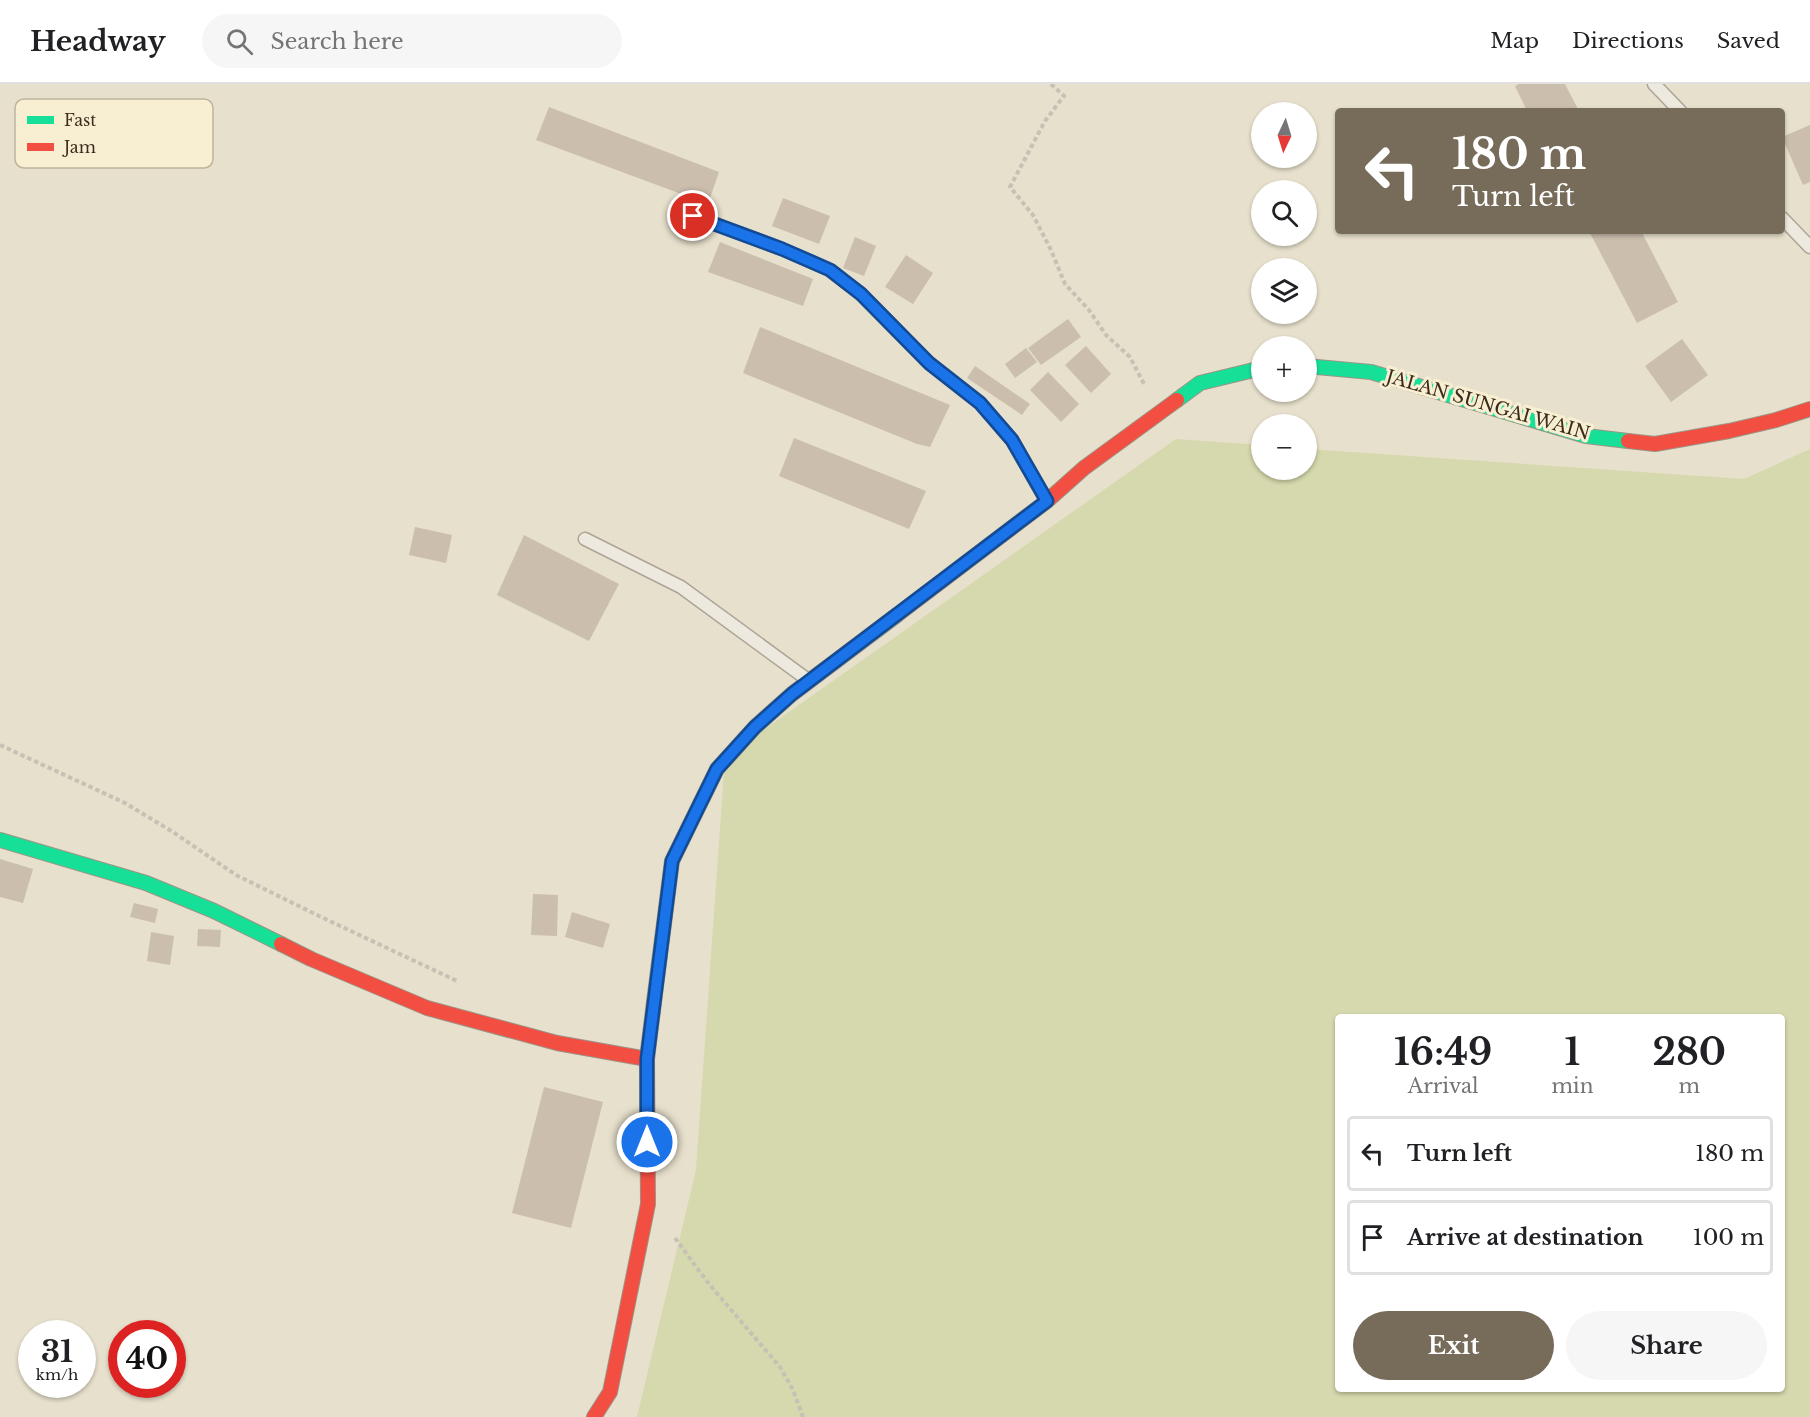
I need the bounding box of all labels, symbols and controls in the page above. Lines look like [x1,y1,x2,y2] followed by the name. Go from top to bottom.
[202,14,622,68] search box
[30,24,166,59] text: Headway
[223,25,256,58] icon: search
[271,28,404,55] text: Search here
[1490,28,1539,54] text: Map
[1572,28,1684,54] text: Directions
[1717,28,1780,54] text: Saved
[15,99,213,168] legend
[1251,102,1317,168] north arrow
[1251,102,1317,480] map controls
[64,110,96,130] text: Fast
[1452,128,1586,180] text: 180 m
[1353,132,1431,210] icon: left
[62,137,96,157] text: Jam
[1251,180,1317,246] button: search
[1452,180,1575,213] text: Turn left
[667,190,718,241] pin
[676,199,709,232] icon: arrive
[1251,258,1317,324] button: layers
[1251,336,1317,402] button: +
[1382,365,1592,445] street label: JALAN SUNGAI WAIN
[1251,414,1317,480] button: −
[1394,1030,1492,1075] text: 16:49
[1565,1030,1580,1075] text: 1
[1652,1030,1726,1075] text: 280
[1408,1074,1479,1098] text: Arrival
[1551,1074,1593,1098] text: min
[1678,1074,1700,1098] text: m
[615,1110,679,1174] position arrow
[1356,1137,1389,1170] icon: left
[1407,1140,1512,1167] text: Turn left
[1695,1140,1764,1167] text: 180 m
[1356,1221,1389,1254] icon: arrive
[1407,1224,1644,1251] text: Arrive at destination
[1693,1224,1764,1251] text: 100 m
[1353,1311,1554,1380] button: Exit
[1566,1311,1767,1380] button: Share
[108,1320,186,1398] speed limit sign: 40
[41,1333,73,1370] text: 31
[36,1365,78,1384] text: km/h

